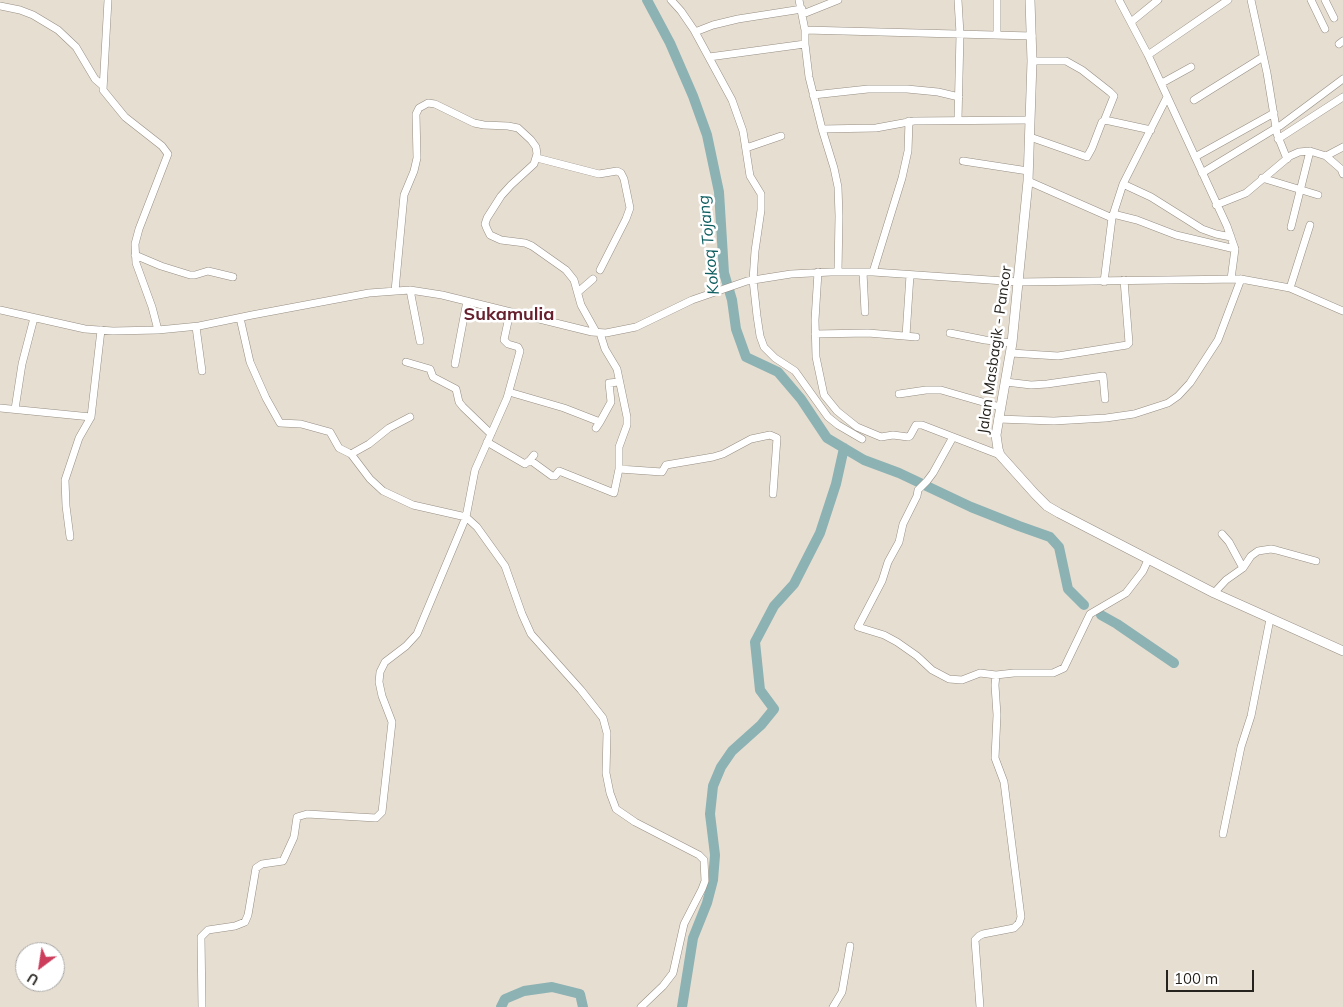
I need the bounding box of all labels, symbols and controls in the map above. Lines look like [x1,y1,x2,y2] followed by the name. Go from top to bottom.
[694,194,724,296] water label: Kokoq Tojang
[974,265,1016,435] street label: Jalan Masbagik - Pancor
[464,304,554,326] district label: Sukamulia
[15,942,65,992] north arrow
[1168,960,1256,992] scale bar
[24,969,42,989] text: U
[1174,969,1218,988] text: 100 m

